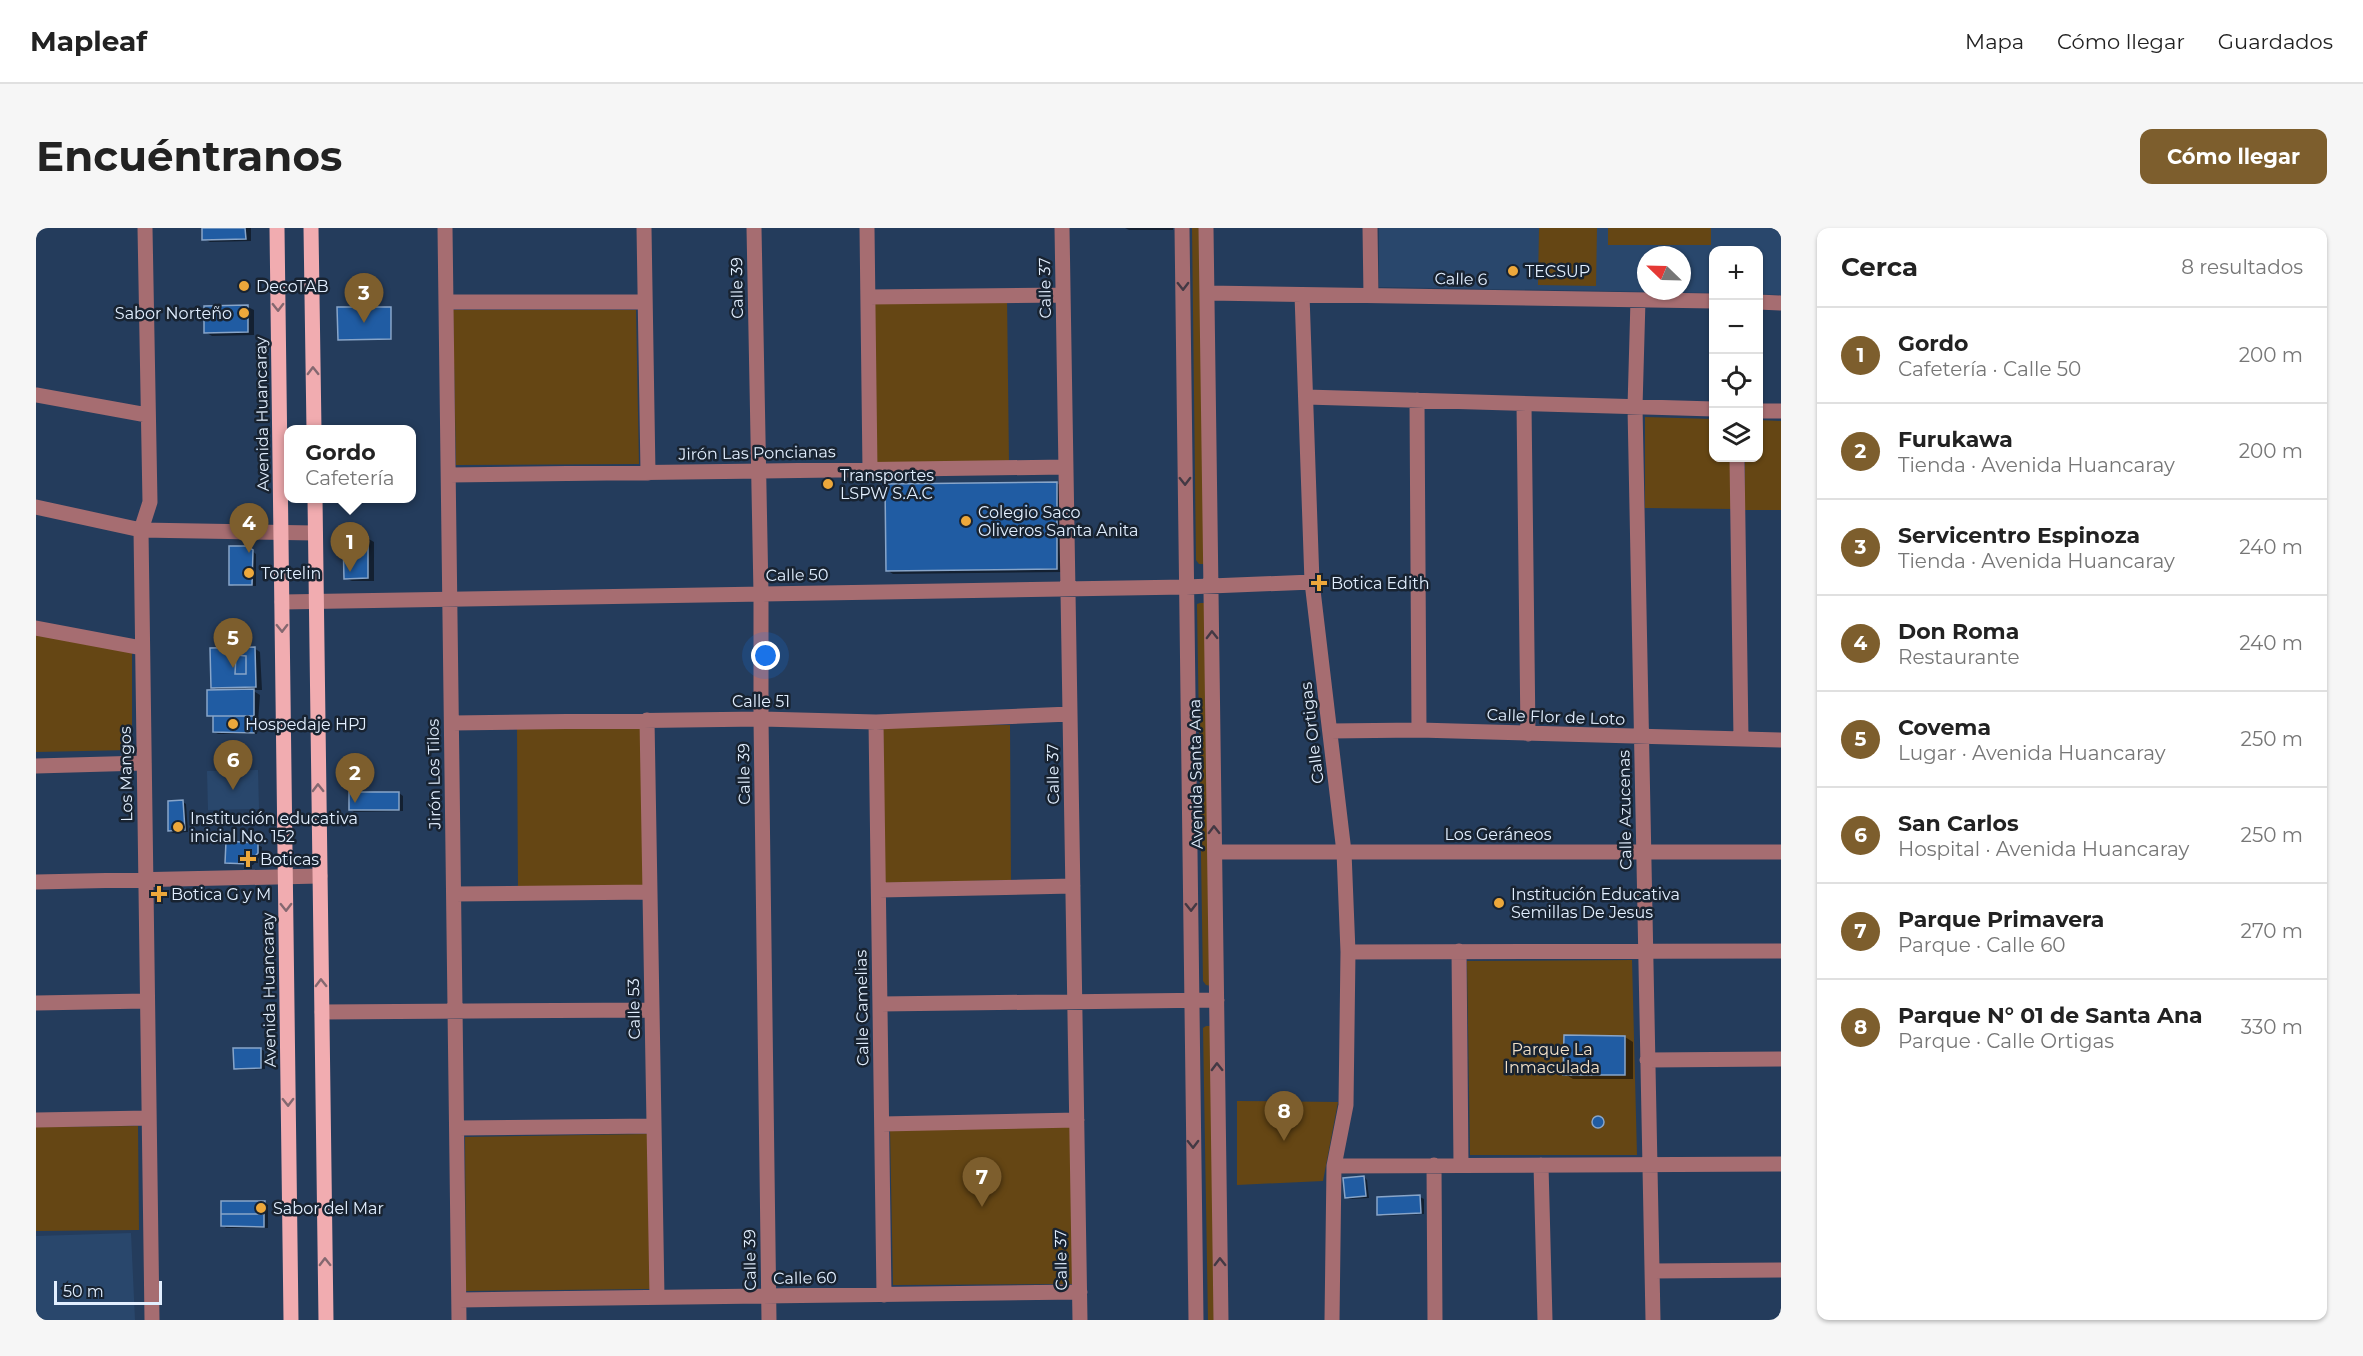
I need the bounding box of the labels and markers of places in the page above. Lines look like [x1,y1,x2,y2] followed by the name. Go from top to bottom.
[1525,262,1590,281] place label: TECSUP
[1506,264,1520,278] marker: TECSUP
[344,274,384,323] pin: 3
[256,277,329,296] place label: DecoTAB
[237,279,251,293] marker: DecoTAB
[115,304,232,323] place label: Sabor Norteño
[237,306,251,320] marker: Sabor Norteño
[840,466,934,503] place label: Transportes LSPW S.A.C
[821,477,835,491] marker: Transportes LSPW S.A.C
[978,503,1138,540] place label: Colegio Saco Oliveros Santa Anita
[230,504,268,553] pin: 4
[959,514,973,528] marker: Colegio Saco Oliveros Santa Anita
[330,522,370,572] pin: 1
[261,564,321,583] place label: Tortelin
[242,566,256,580] marker: Tortelin
[1331,574,1429,593] place label: Botica Edith
[1312,576,1326,590] marker: Botica Edith
[214,618,252,668] pin: 5
[245,715,367,734] place label: Hospedaje HPJ
[226,717,240,731] marker: Hospedaje HPJ
[214,740,252,790] pin: 6
[336,754,374,803] pin: 2
[190,809,358,846] place label: Institución educativa inicial No. 152
[171,820,185,834] marker: Institución educativa inicial No. 152
[260,850,319,869] place label: Boticas
[241,852,255,866] marker: Boticas
[171,885,271,904] place label: Botica G y M
[1511,885,1680,922] place label: Institución Educativa Semillas De Jesus
[152,887,166,901] marker: Botica G y M
[1492,896,1506,910] marker: Institución Educativa Semillas De Jesus
[1264,1092,1304,1141] pin: 8
[962,1158,1002,1207] pin: 7
[273,1199,384,1218] place label: Sabor del Mar
[254,1201,268,1215] marker: Sabor del Mar

